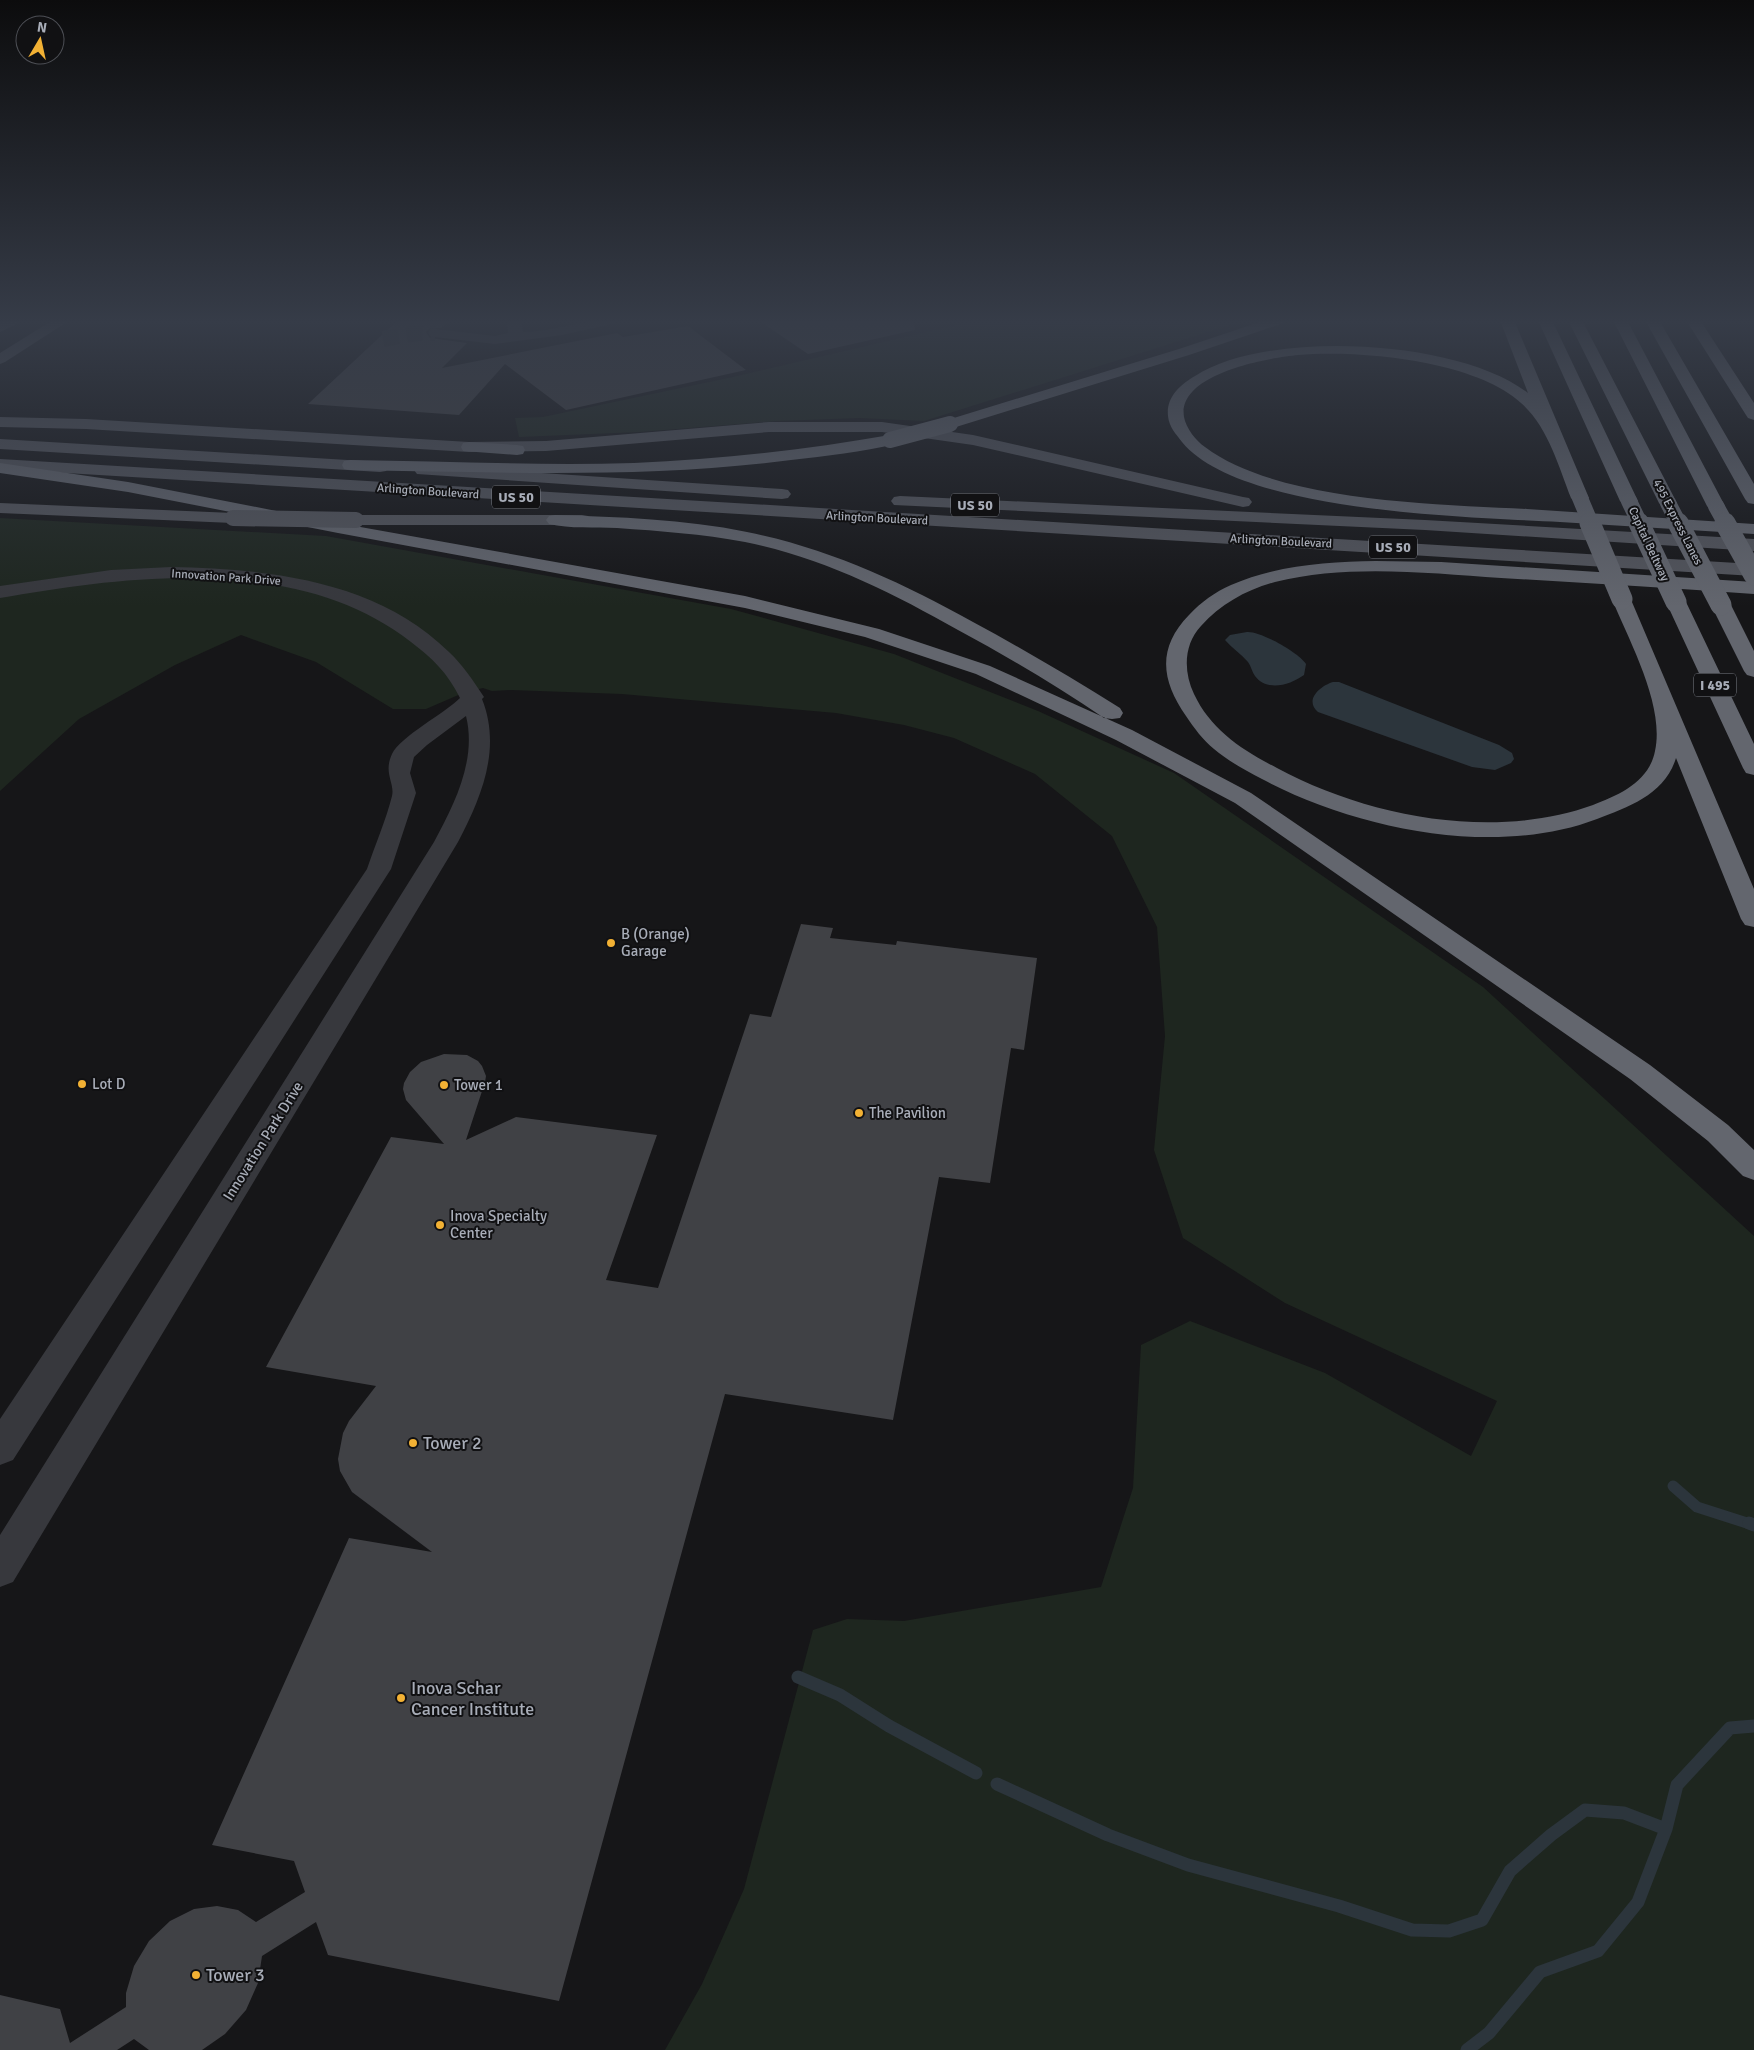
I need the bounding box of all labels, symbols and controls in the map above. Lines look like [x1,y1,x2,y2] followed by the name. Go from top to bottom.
[15,15,65,65] north arrow
[36,18,48,37] text: N
[1650,477,1706,568] street label: 495 Express Lanes
[376,480,480,503] street label: Arlington Boulevard
[492,486,540,508] road number: US 50
[951,494,999,516] road number: US 50
[1625,505,1672,584] street label: Capital Beltway
[825,508,928,529] street label: Arlington Boulevard
[1229,531,1332,552] street label: Arlington Boulevard
[1369,536,1417,558] road number: US 50
[171,566,281,589] street label: Innovation Park Drive
[1694,674,1736,696] road number: I 495
[621,925,690,960] place label: B (Orange) Garage
[605,937,617,949] marker: B (Orange) Garage
[92,1075,125,1093] place label: Lot D
[454,1076,503,1094] place label: Tower 1
[76,1078,88,1090] marker: Lot D
[219,1078,307,1204] street label: Innovation Park Drive
[438,1079,450,1091] marker: Tower 1
[869,1104,946,1122] place label: The Pavilion
[853,1107,865,1119] marker: The Pavilion
[450,1207,547,1242] place label: Inova Specialty Center
[434,1219,446,1231] marker: Inova Specialty Center
[423,1432,482,1454] place label: Tower 2
[407,1437,419,1449] marker: Tower 2
[411,1677,534,1720] place label: Inova Schar Cancer Institute
[395,1692,407,1704] marker: Inova Schar Cancer Institute
[206,1964,265,1986] place label: Tower 3
[190,1969,202,1981] marker: Tower 3

